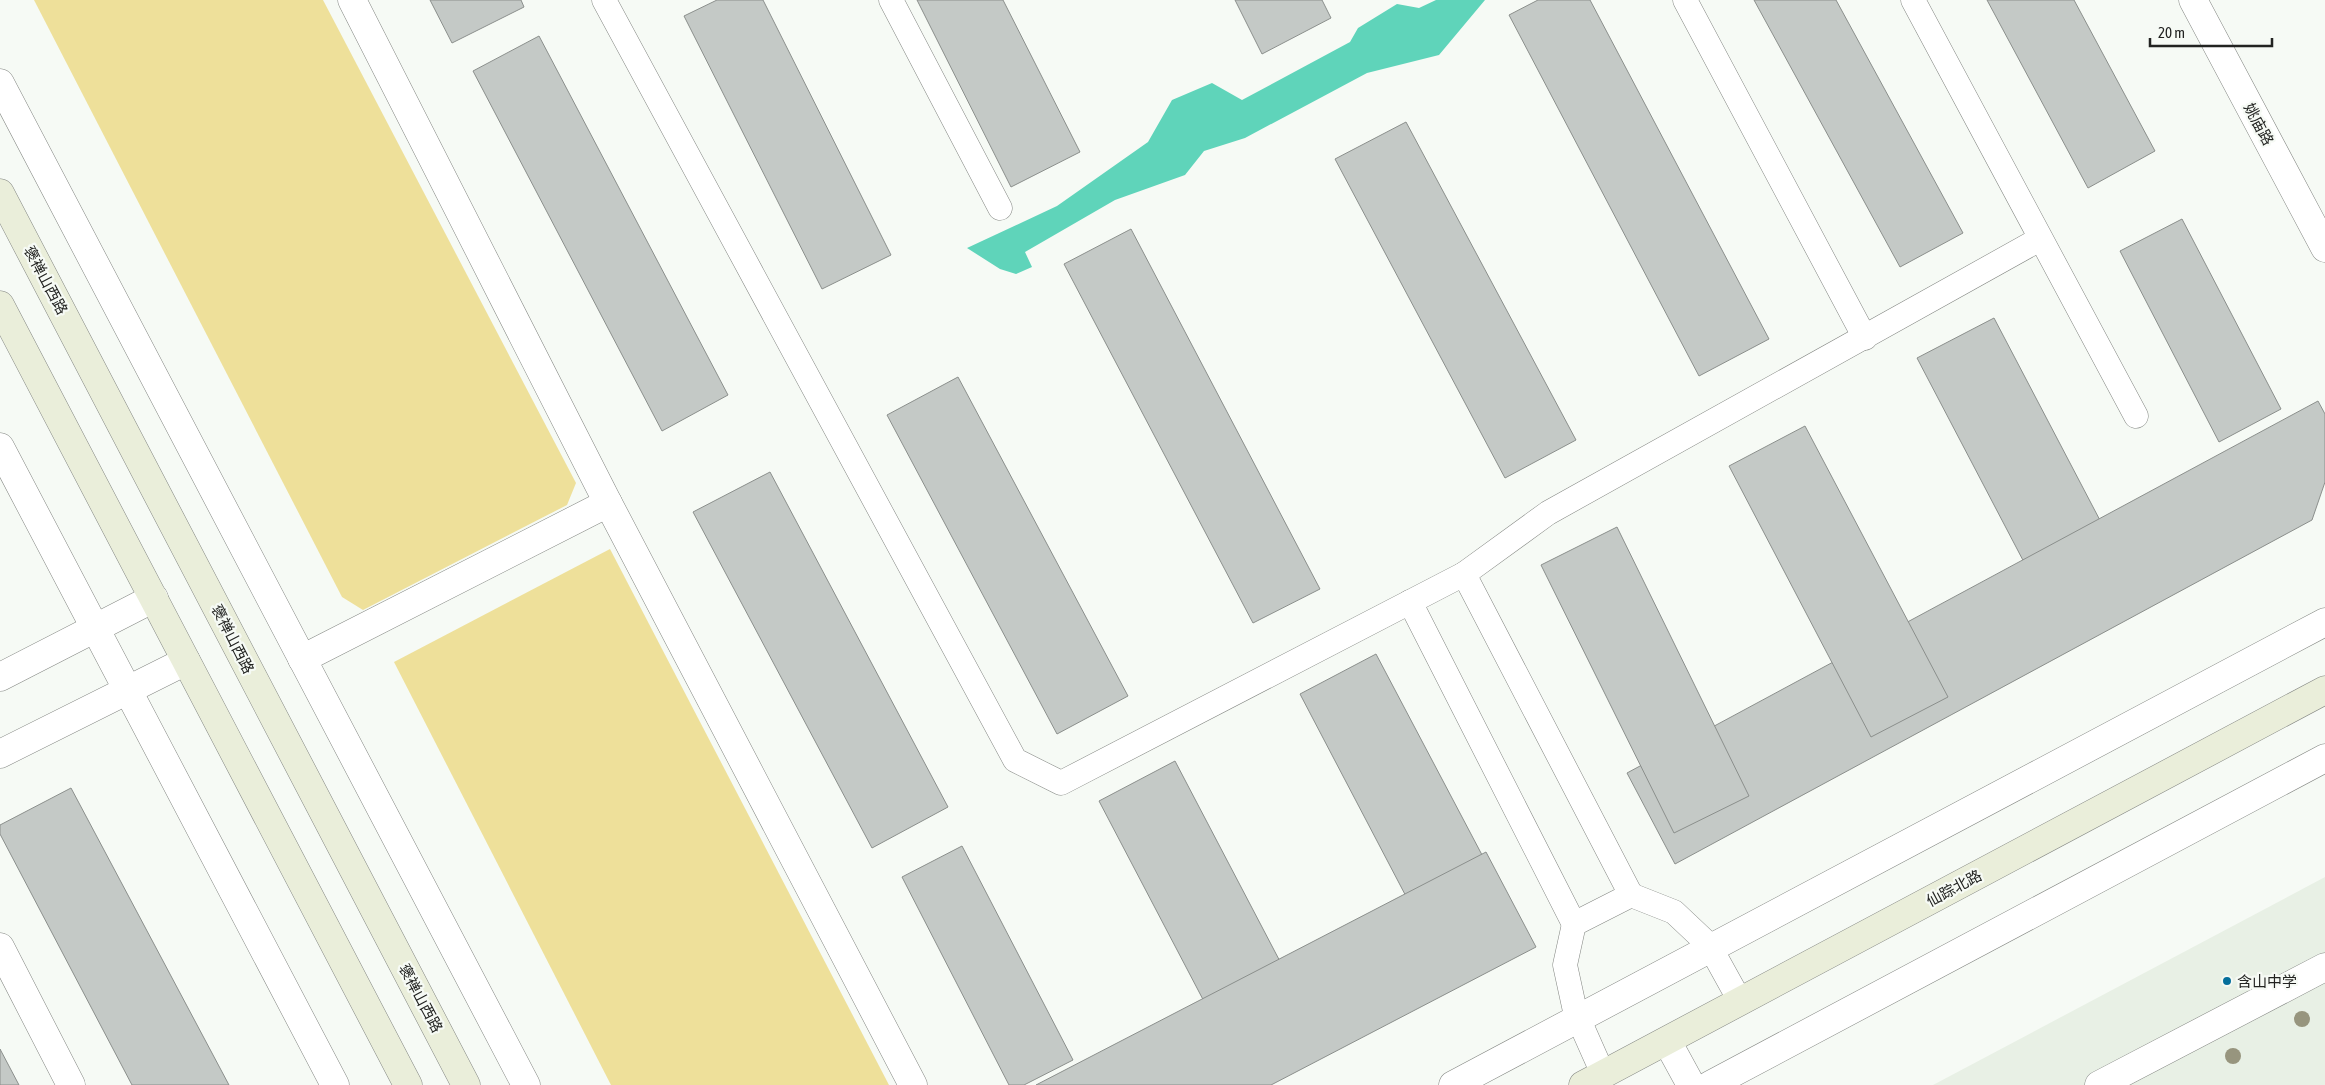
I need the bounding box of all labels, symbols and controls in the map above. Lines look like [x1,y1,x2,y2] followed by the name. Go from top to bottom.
[2150,15,2272,47] scale bar
[2158,24,2185,41] text: 20 m
[2241,100,2277,148] street label: 姚庙路
[21,243,71,317] street label: 褒禅山西路
[208,602,258,676] street label: 褒禅山西路
[1924,866,1984,910] street label: 仙踪北路
[396,961,446,1035] street label: 褒禅山西路
[2237,973,2297,990] place label: 含山中学
[2221,975,2233,987] marker: 含山中学

